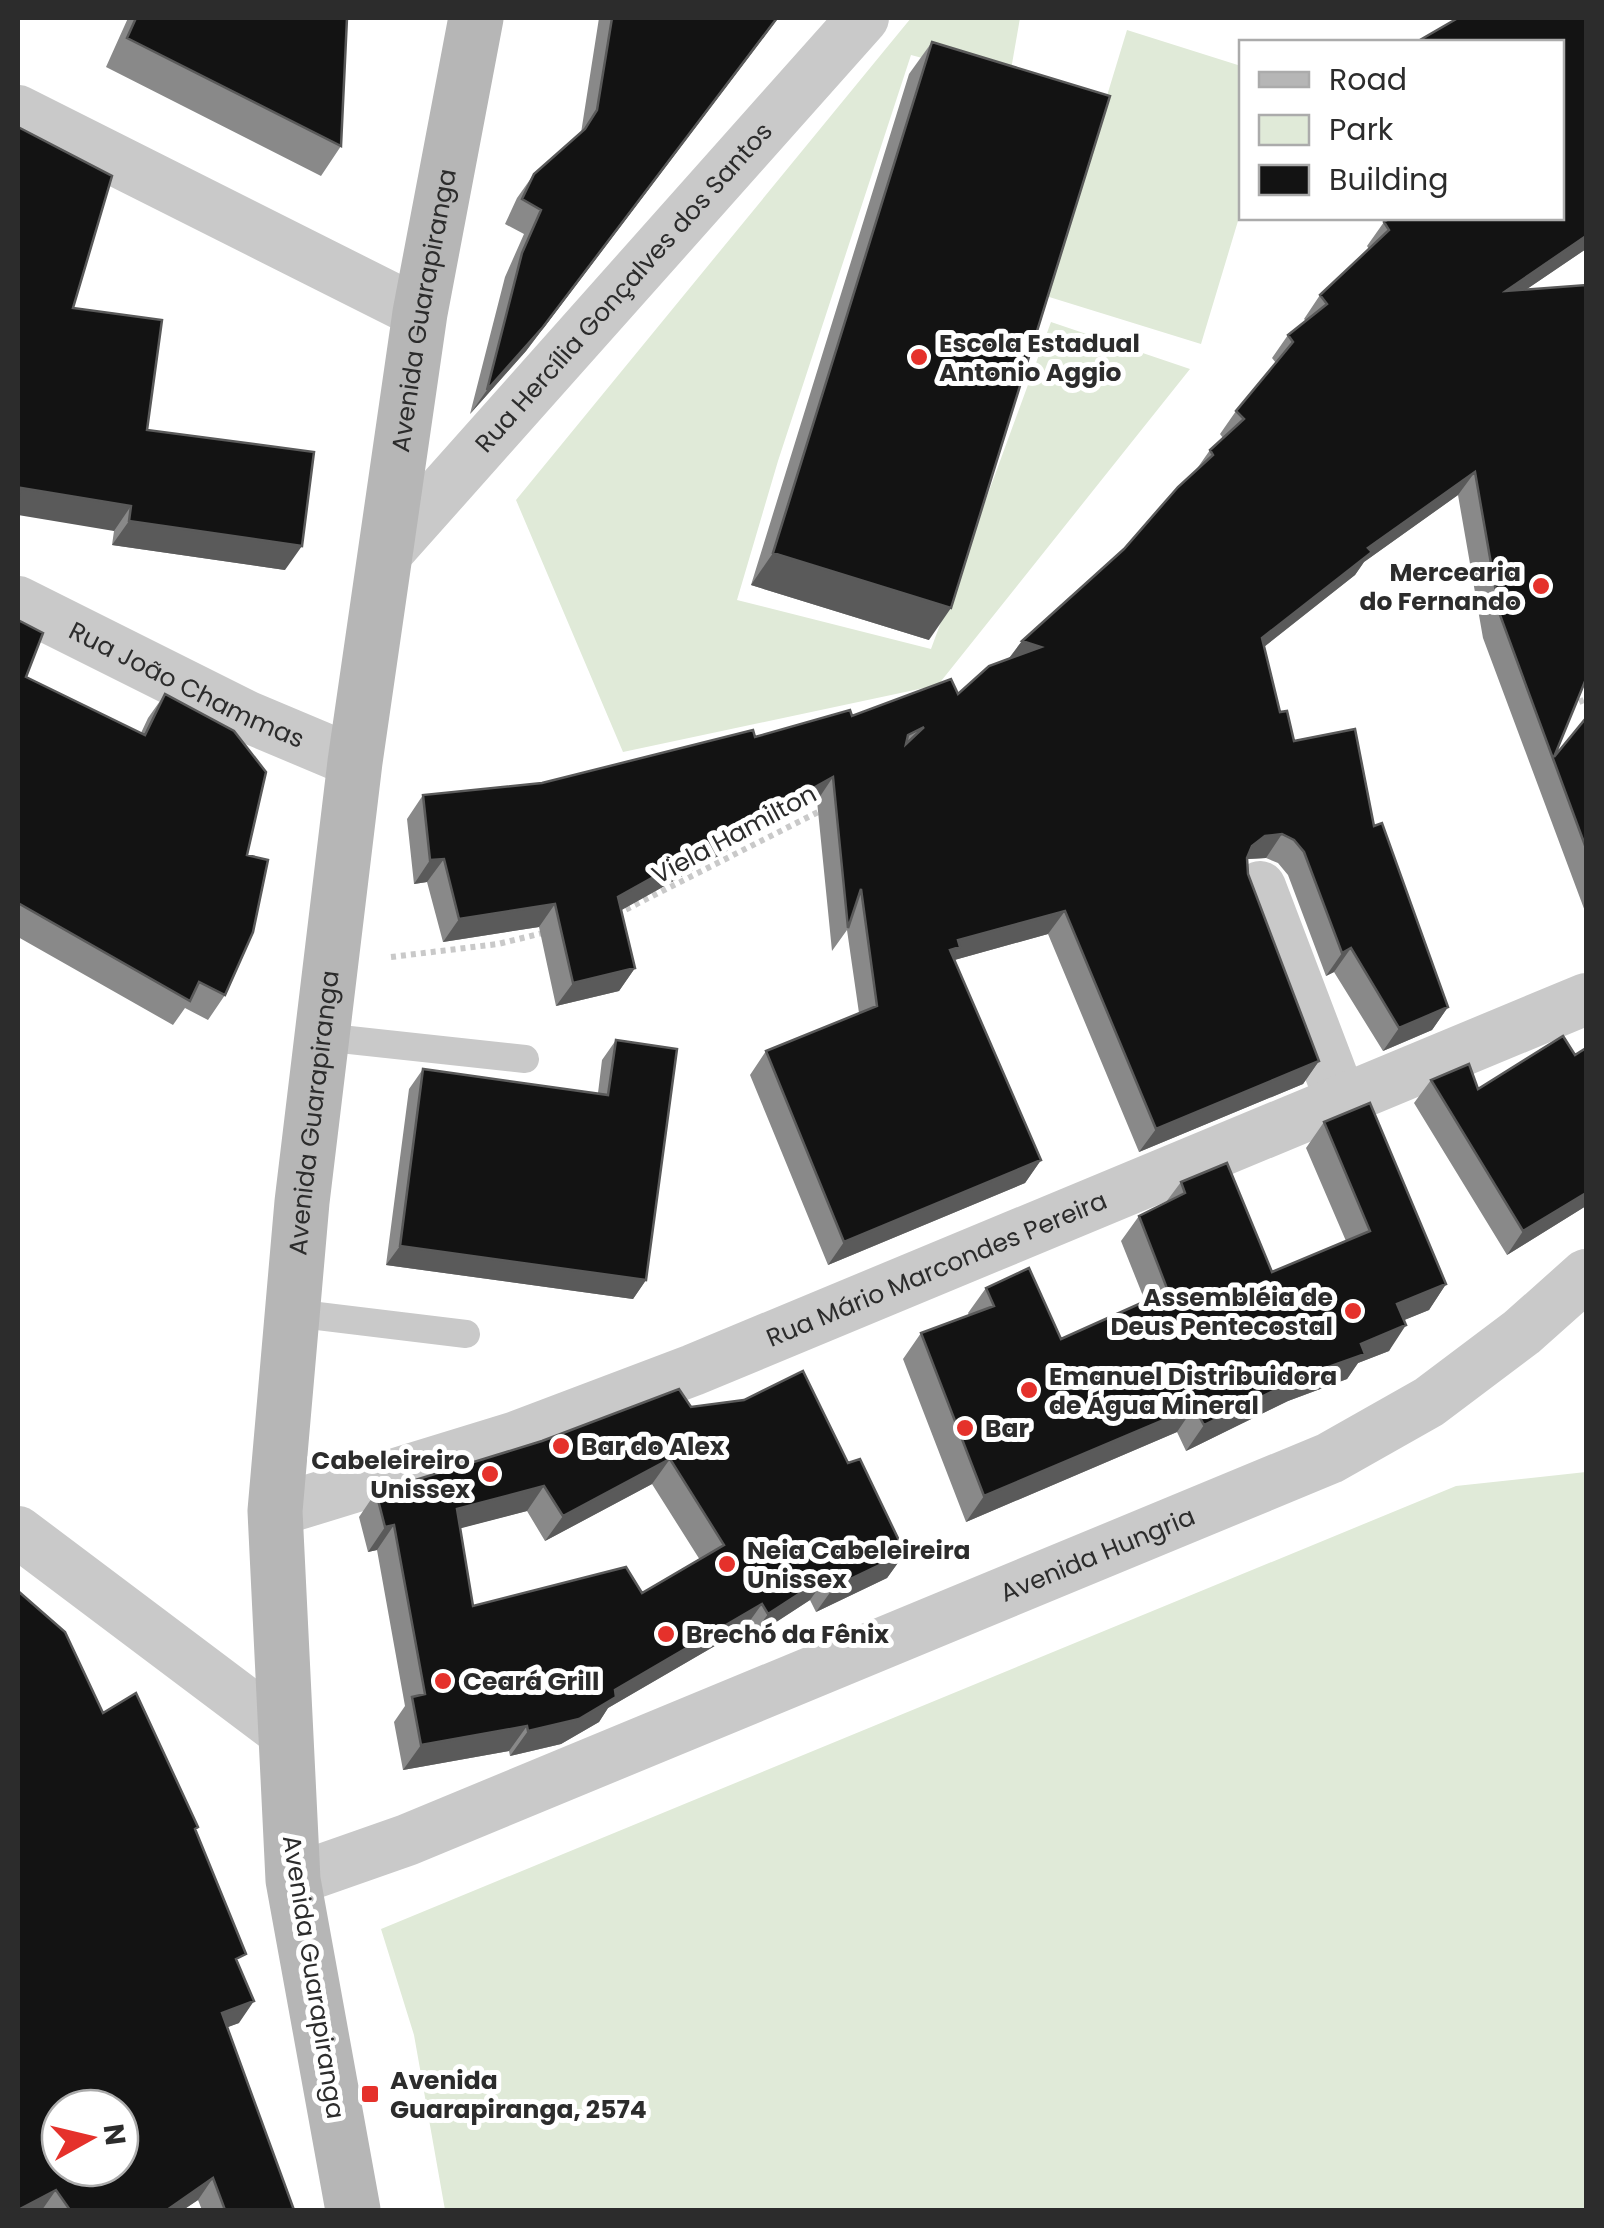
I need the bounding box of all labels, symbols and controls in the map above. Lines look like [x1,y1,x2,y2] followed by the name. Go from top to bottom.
[1239,40,1564,220] legend
[1329,58,1407,101] text: Road
[1329,108,1394,151] text: Park
[467,115,780,460] street label: Rua Hercília Gonçalves dos Santos
[1329,158,1449,201] text: Building
[383,166,465,454] street label: Avenida Guarapiranga
[939,326,1140,390] place label: Escola Estadual Antonio Aggio
[908,346,930,368] marker: Escola Estadual Antonio Aggio
[1359,555,1521,619] place label: Mercearia do Fernando
[1530,575,1552,597] marker: Mercearia do Fernando
[63,613,310,757] street label: Rua João Chammas
[646,776,823,893] street label: Viela Hamilton
[280,968,348,1257] street label: Avenida Guarapiranga
[761,1183,1112,1356] street label: Rua Mário Marcondes Pereira
[1110,1280,1333,1344] place label: Assembléia de Deus Pentecostal
[1342,1300,1364,1322] marker: Assembléia de Deus Pentecostal
[1049,1359,1337,1423] place label: Emanuel Distribuidora de Água Mineral
[1018,1379,1040,1401] marker: Emanuel Distribuidora de Água Mineral
[985,1411,1029,1446] place label: Bar
[954,1417,976,1439] marker: Bar
[581,1429,725,1464] place label: Bar do Alex
[550,1435,572,1457] marker: Bar do Alex
[311,1443,470,1507] place label: Cabeleireiro Unissex
[479,1463,501,1485] marker: Cabeleireiro Unissex
[995,1499,1200,1611] street label: Avenida Hungria
[747,1533,971,1597] place label: Neia Cabeleireira Unissex
[716,1553,738,1575] marker: Neia Cabeleireira Unissex
[686,1617,889,1652] place label: Brechó da Fênix
[655,1623,677,1645] marker: Brechó da Fênix
[463,1664,599,1699] place label: Ceará Grill
[432,1670,454,1692] marker: Ceará Grill
[274,1833,353,2121] street label: Avenida Guarapiranga
[390,2063,647,2127] place label: Avenida Guarapiranga, 2574
[359,2083,381,2105] marker: Avenida Guarapiranga, 2574
[40,2088,140,2188] north arrow
[93,2121,135,2148] text: N

